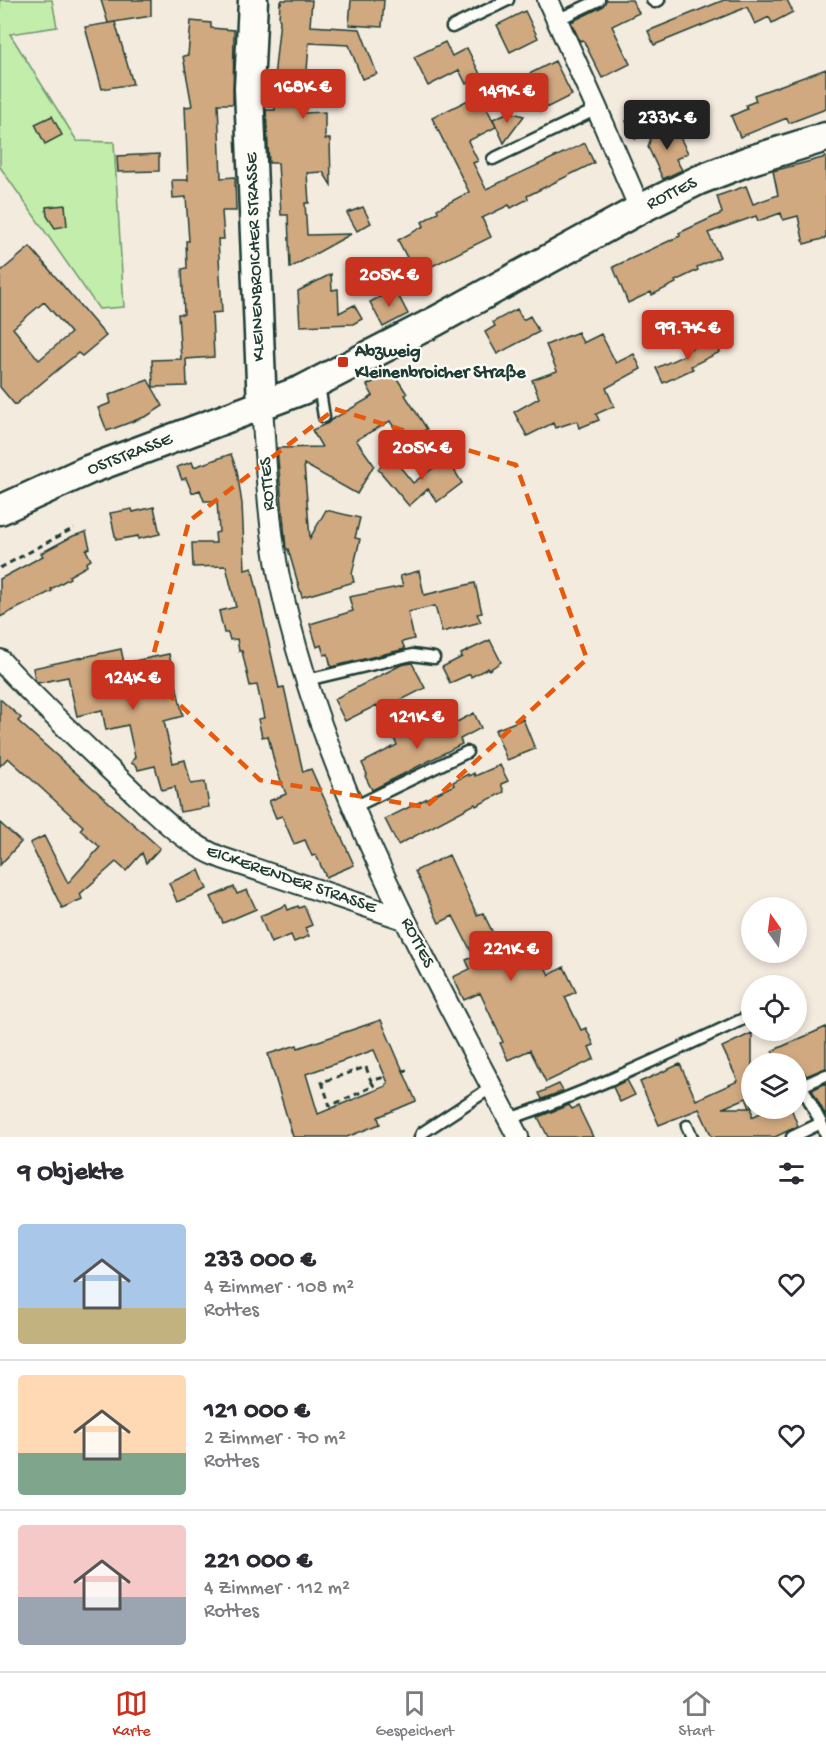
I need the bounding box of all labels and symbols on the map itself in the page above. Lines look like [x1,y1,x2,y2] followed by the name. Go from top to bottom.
[254,69,352,120] pin: 168K €
[458,73,556,124] pin: 149K €
[618,100,716,151] pin: 233K €
[242,152,270,362] street label: KLEINENBROICHER STRASSE
[643,173,701,215] street label: ROTTES
[340,257,438,308] pin: 205K €
[633,310,743,361] pin: 99.7K €
[354,342,526,384] place label: Abzweig Kleinenbroicher Straße
[336,355,350,369] marker: Abzweig Kleinenbroicher Straße
[85,429,176,481] street label: OSTSTRASSE
[373,430,471,481] pin: 205K €
[256,456,280,512] street label: ROTTES
[84,660,182,711] pin: 124K €
[368,699,466,750] pin: 121K €
[203,841,380,919] street label: EICKERENDER STRASSE
[741,897,807,963] north arrow
[395,914,439,972] street label: ROTTES
[462,931,560,982] pin: 221K €

